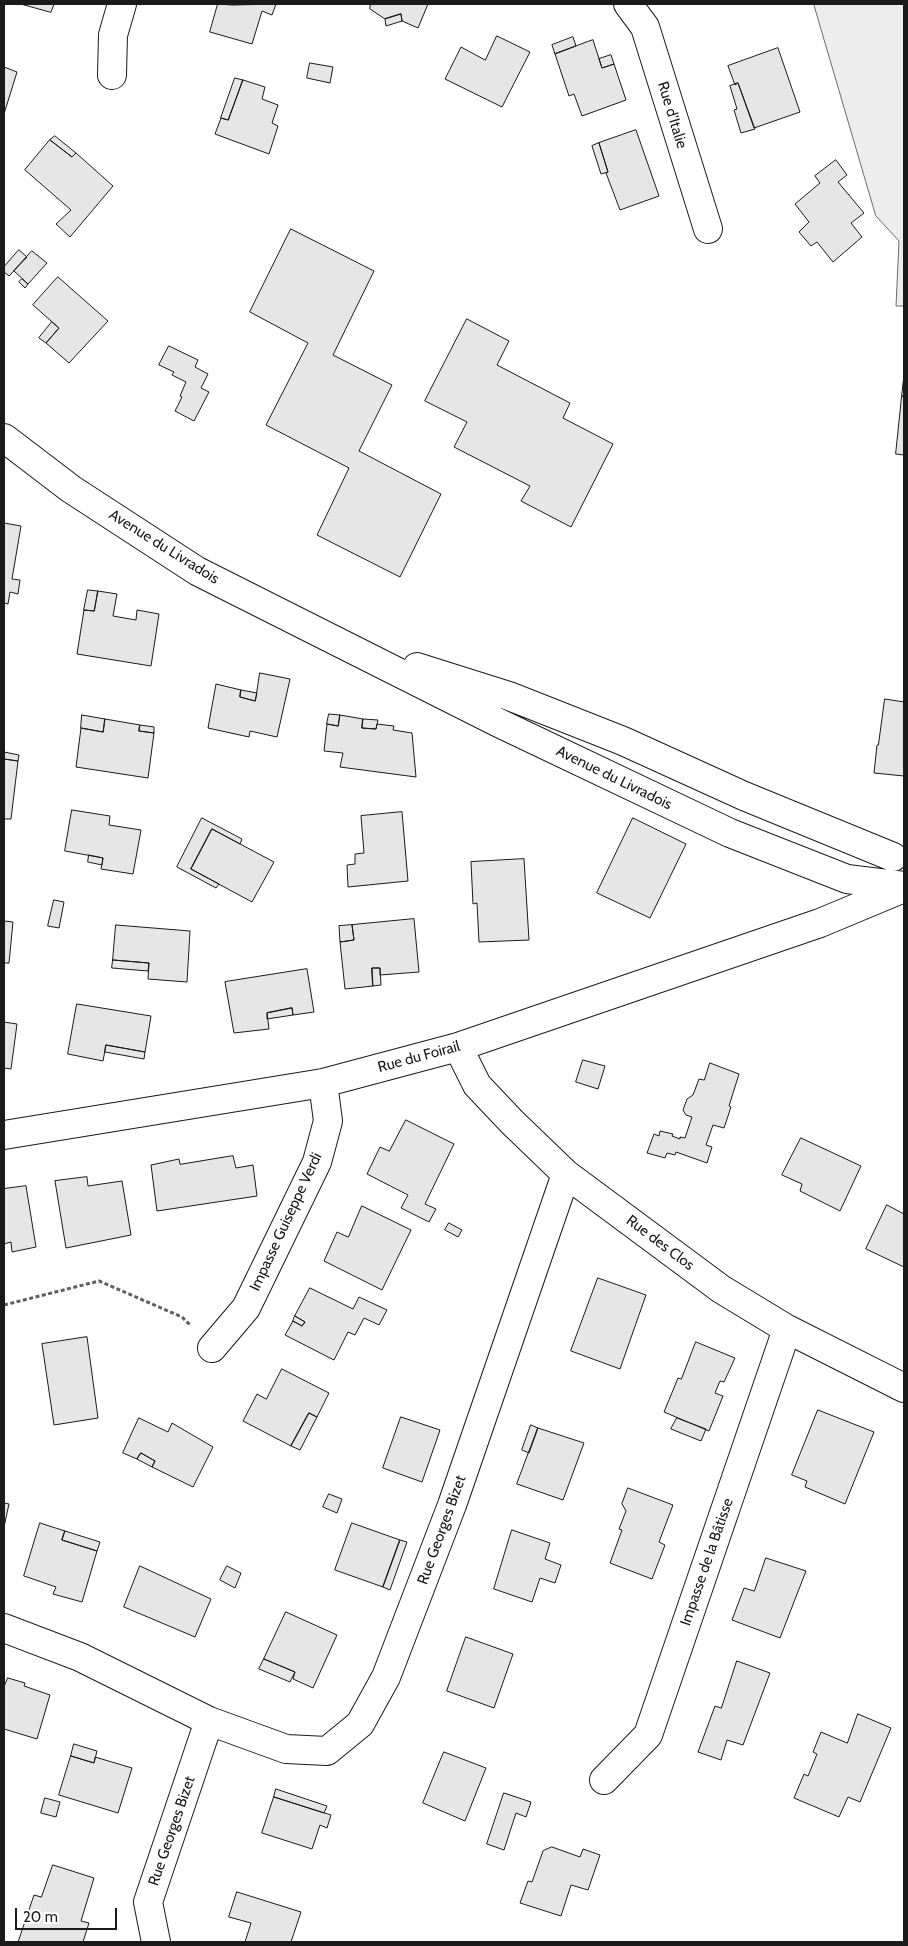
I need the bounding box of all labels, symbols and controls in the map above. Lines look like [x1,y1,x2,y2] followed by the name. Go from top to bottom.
[653,79,691,151] street label: Rue d'Italie
[106,506,222,588] street label: Avenue du Livradois
[553,742,675,814] street label: Avenue du Livradois
[376,1037,462,1077] street label: Rue du Foirail
[246,1150,326,1294] street label: Impasse Guiseppe Verdi
[622,1212,698,1274] street label: Rue des Clos
[414,1473,470,1587] street label: Rue Georges Bizet
[677,1496,737,1628] street label: Impasse de la Bâtisse
[145,1774,199,1888] street label: Rue Georges Bizet
[18,1898,120,1930] scale bar
[23,1908,58,1926] text: 20 m

